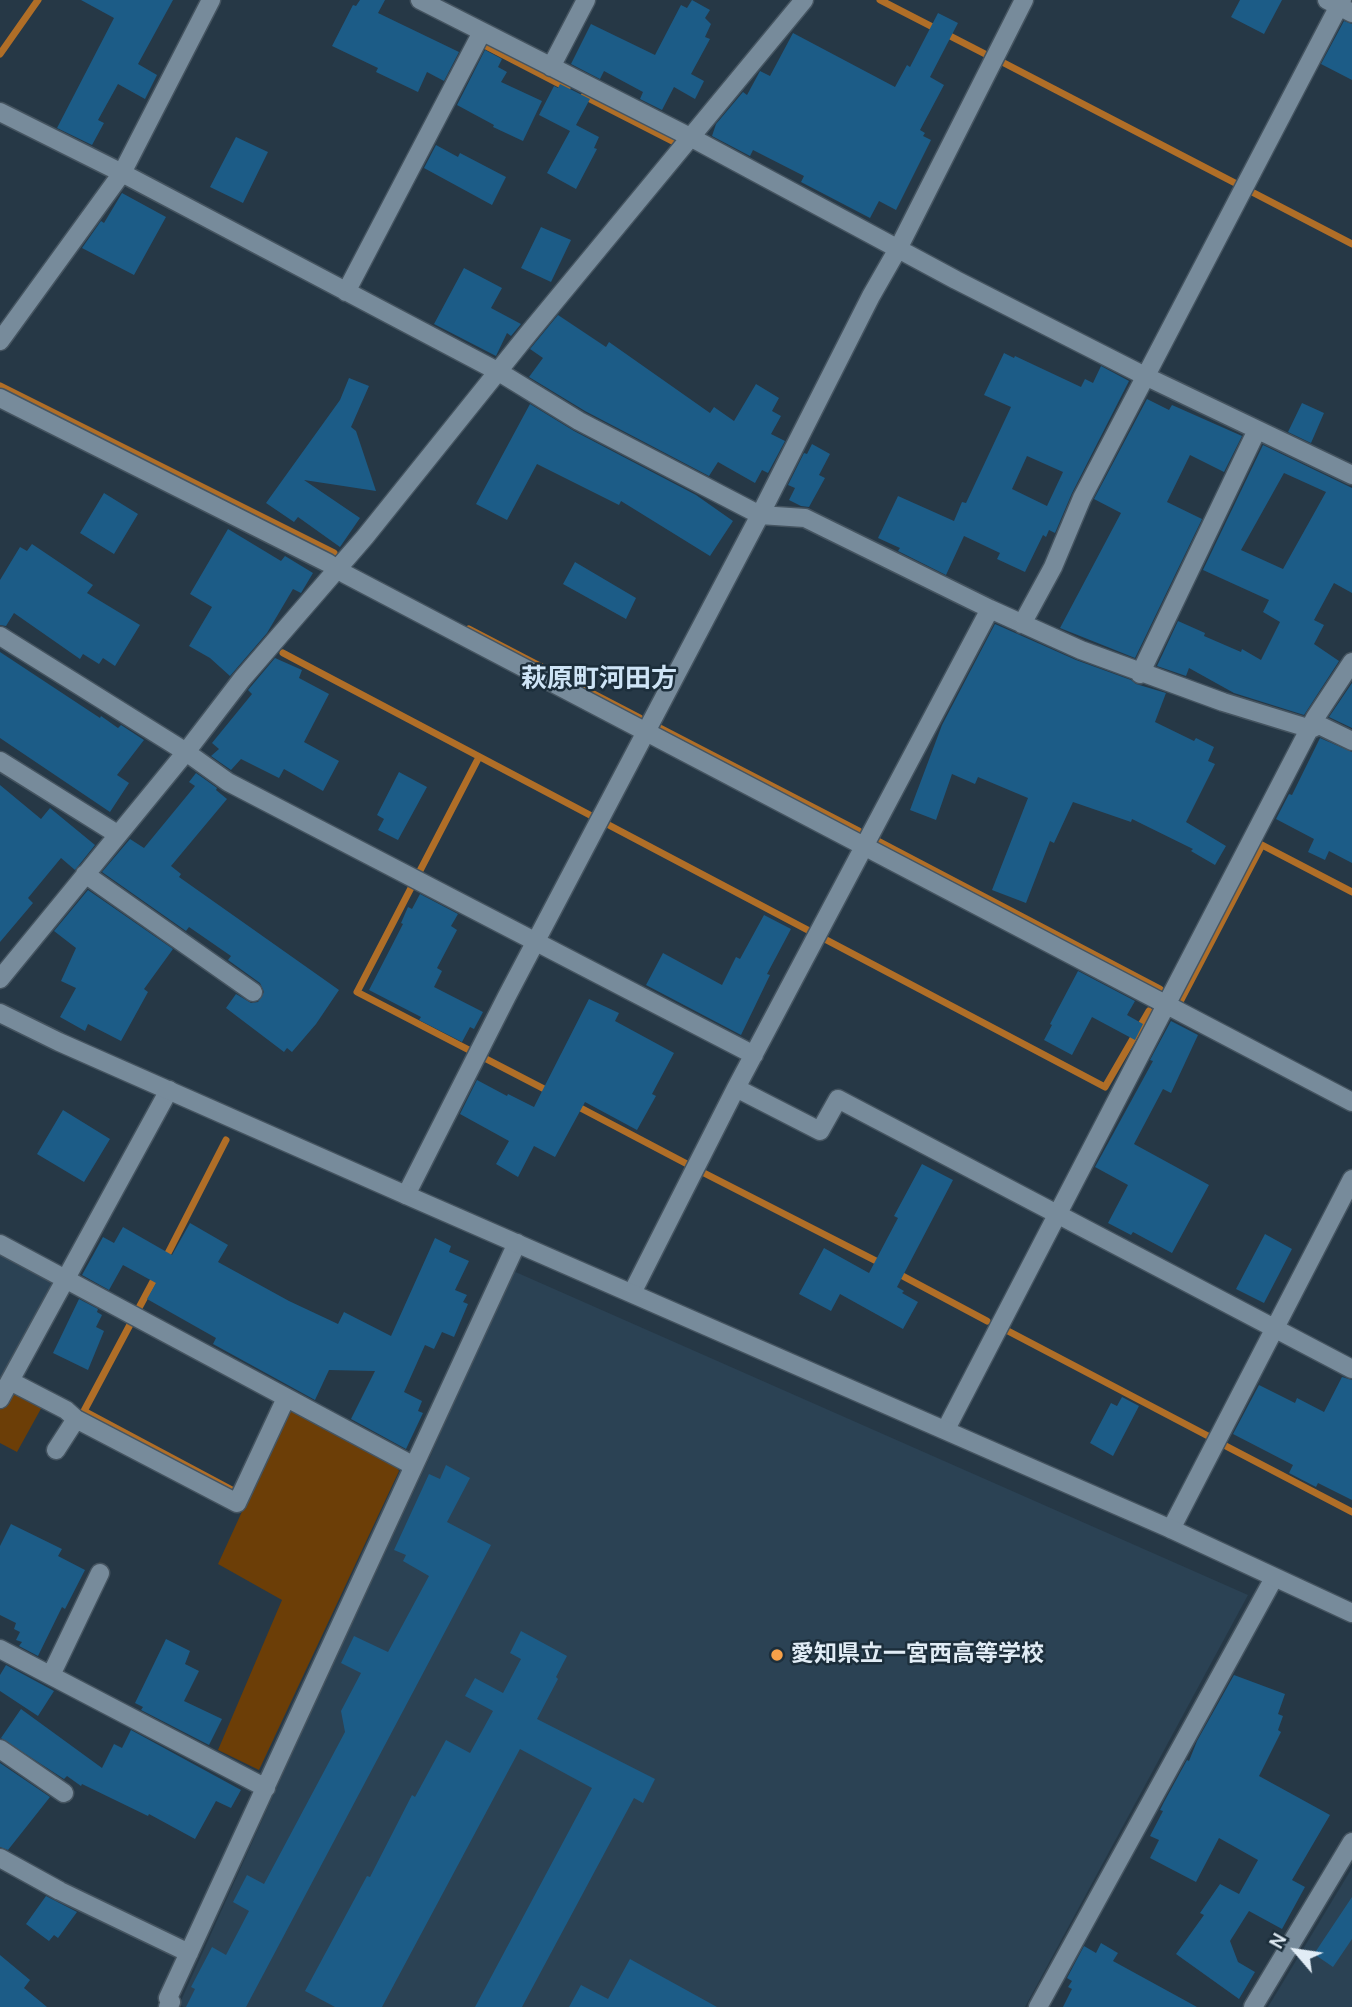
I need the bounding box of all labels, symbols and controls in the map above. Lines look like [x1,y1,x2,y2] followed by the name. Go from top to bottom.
[521,664,677,696] district label: 萩原町河田方
[791,1641,1044,1669] place label: 愛知県立一宮西高等学校
[769,1647,785,1663] marker: 愛知県立一宮西高等学校
[1261,1916,1331,1986] north arrow
[1263,1929,1292,1953] text: N

